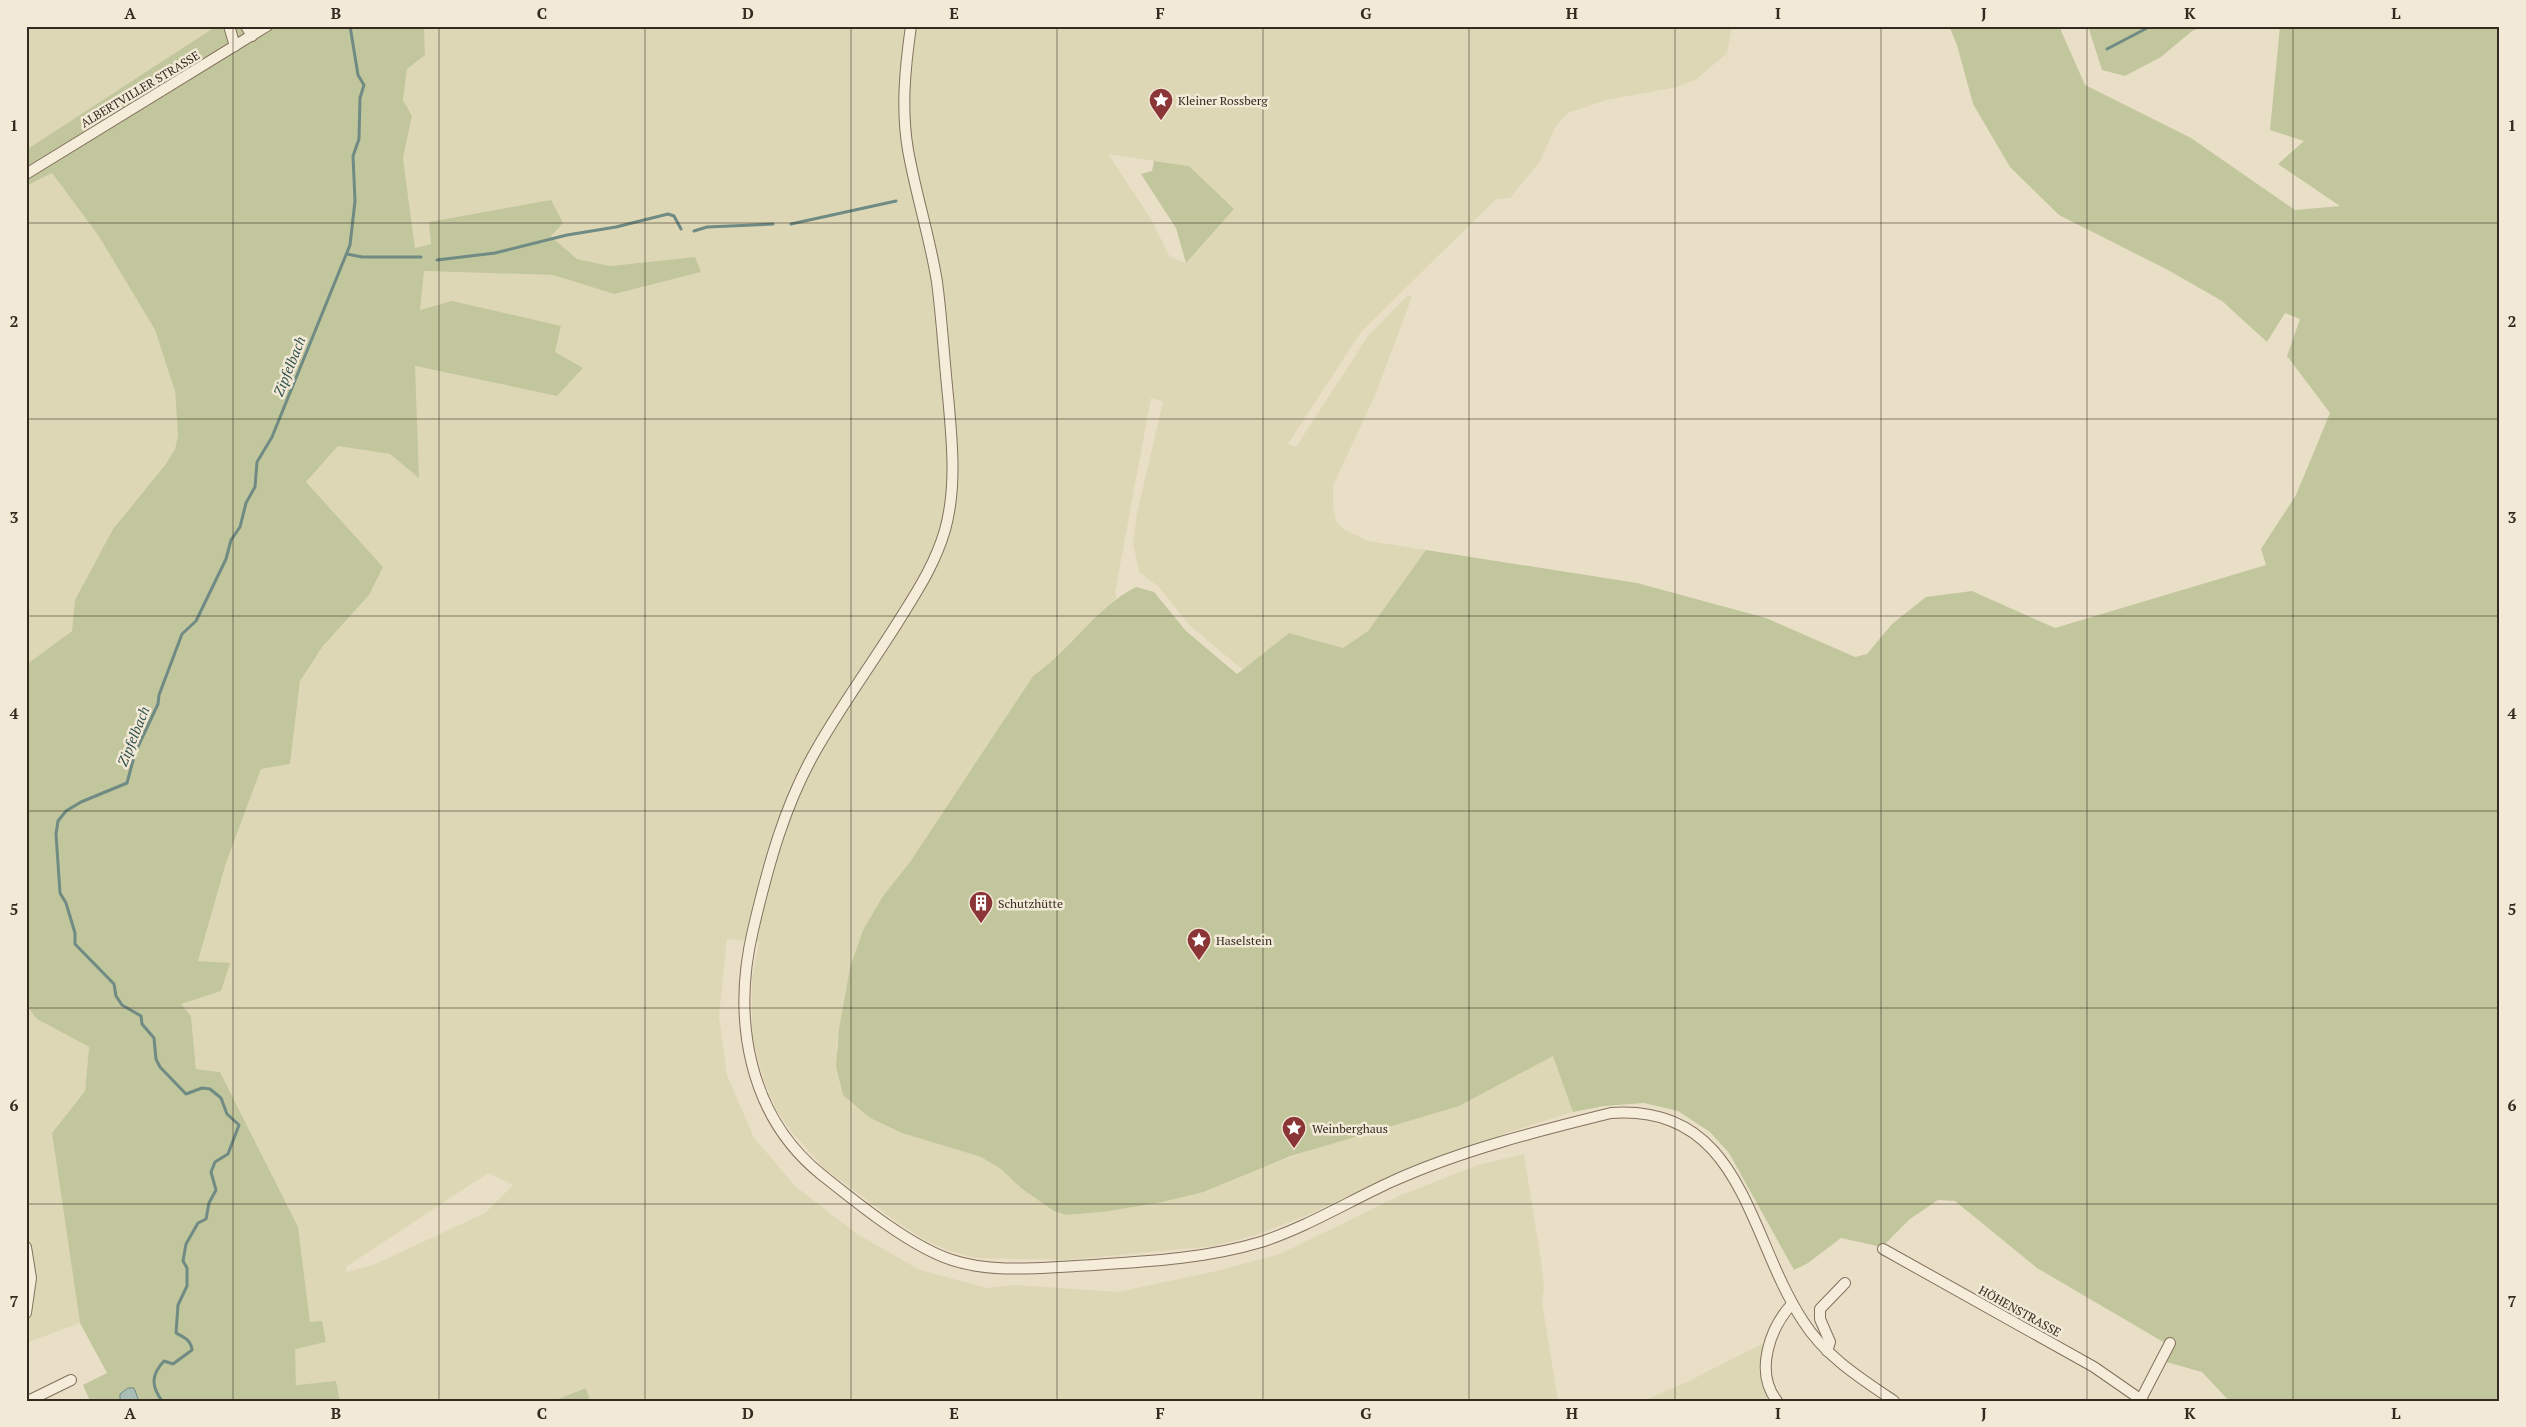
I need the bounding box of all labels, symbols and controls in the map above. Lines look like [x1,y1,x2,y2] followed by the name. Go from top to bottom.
[124,2,136,24] text: A
[331,2,341,24] text: B
[537,2,547,24] text: C
[742,2,754,24] text: D
[949,2,959,24] text: E
[1155,2,1165,24] text: F
[1360,2,1372,24] text: G
[1566,2,1578,24] text: H
[1775,2,1781,24] text: I
[1981,2,1987,24] text: J
[2184,2,2196,24] text: K
[2391,2,2401,24] text: L
[78,47,202,131] street label: ALBERTVILLER STRASSE
[1148,87,1174,121] place icon: Kleiner Rossberg
[1178,93,1268,108] place label: Kleiner Rossberg
[9,114,19,136] text: 1
[2507,114,2517,136] text: 1
[9,310,19,332] text: 2
[2507,310,2517,332] text: 2
[268,333,310,399] water label: Zipfelbach
[9,506,19,528] text: 3
[2507,506,2517,528] text: 3
[9,702,19,724] text: 4
[2507,702,2517,724] text: 4
[112,703,154,769] water label: Zipfelbach
[968,890,994,924] building icon: Schutzhütte
[998,896,1063,911] place label: Schutzhütte
[9,898,19,920] text: 5
[2507,898,2517,920] text: 5
[1186,927,1212,961] place icon: Haselstein
[1216,933,1272,948] place label: Haselstein
[9,1094,19,1116] text: 6
[2507,1094,2517,1116] text: 6
[1281,1115,1307,1149] place icon: Weinberghaus
[1312,1121,1388,1136] place label: Weinberghaus
[1976,1282,2064,1340] street label: HÖHENSTRASSE
[9,1290,19,1312] text: 7
[2507,1290,2517,1312] text: 7
[124,1402,136,1424] text: A
[331,1402,341,1424] text: B
[537,1402,547,1424] text: C
[742,1402,754,1424] text: D
[949,1402,959,1424] text: E
[1155,1402,1165,1424] text: F
[1360,1402,1372,1424] text: G
[1566,1402,1578,1424] text: H
[1775,1402,1781,1424] text: I
[1981,1402,1987,1424] text: J
[2184,1402,2196,1424] text: K
[2391,1402,2401,1424] text: L

